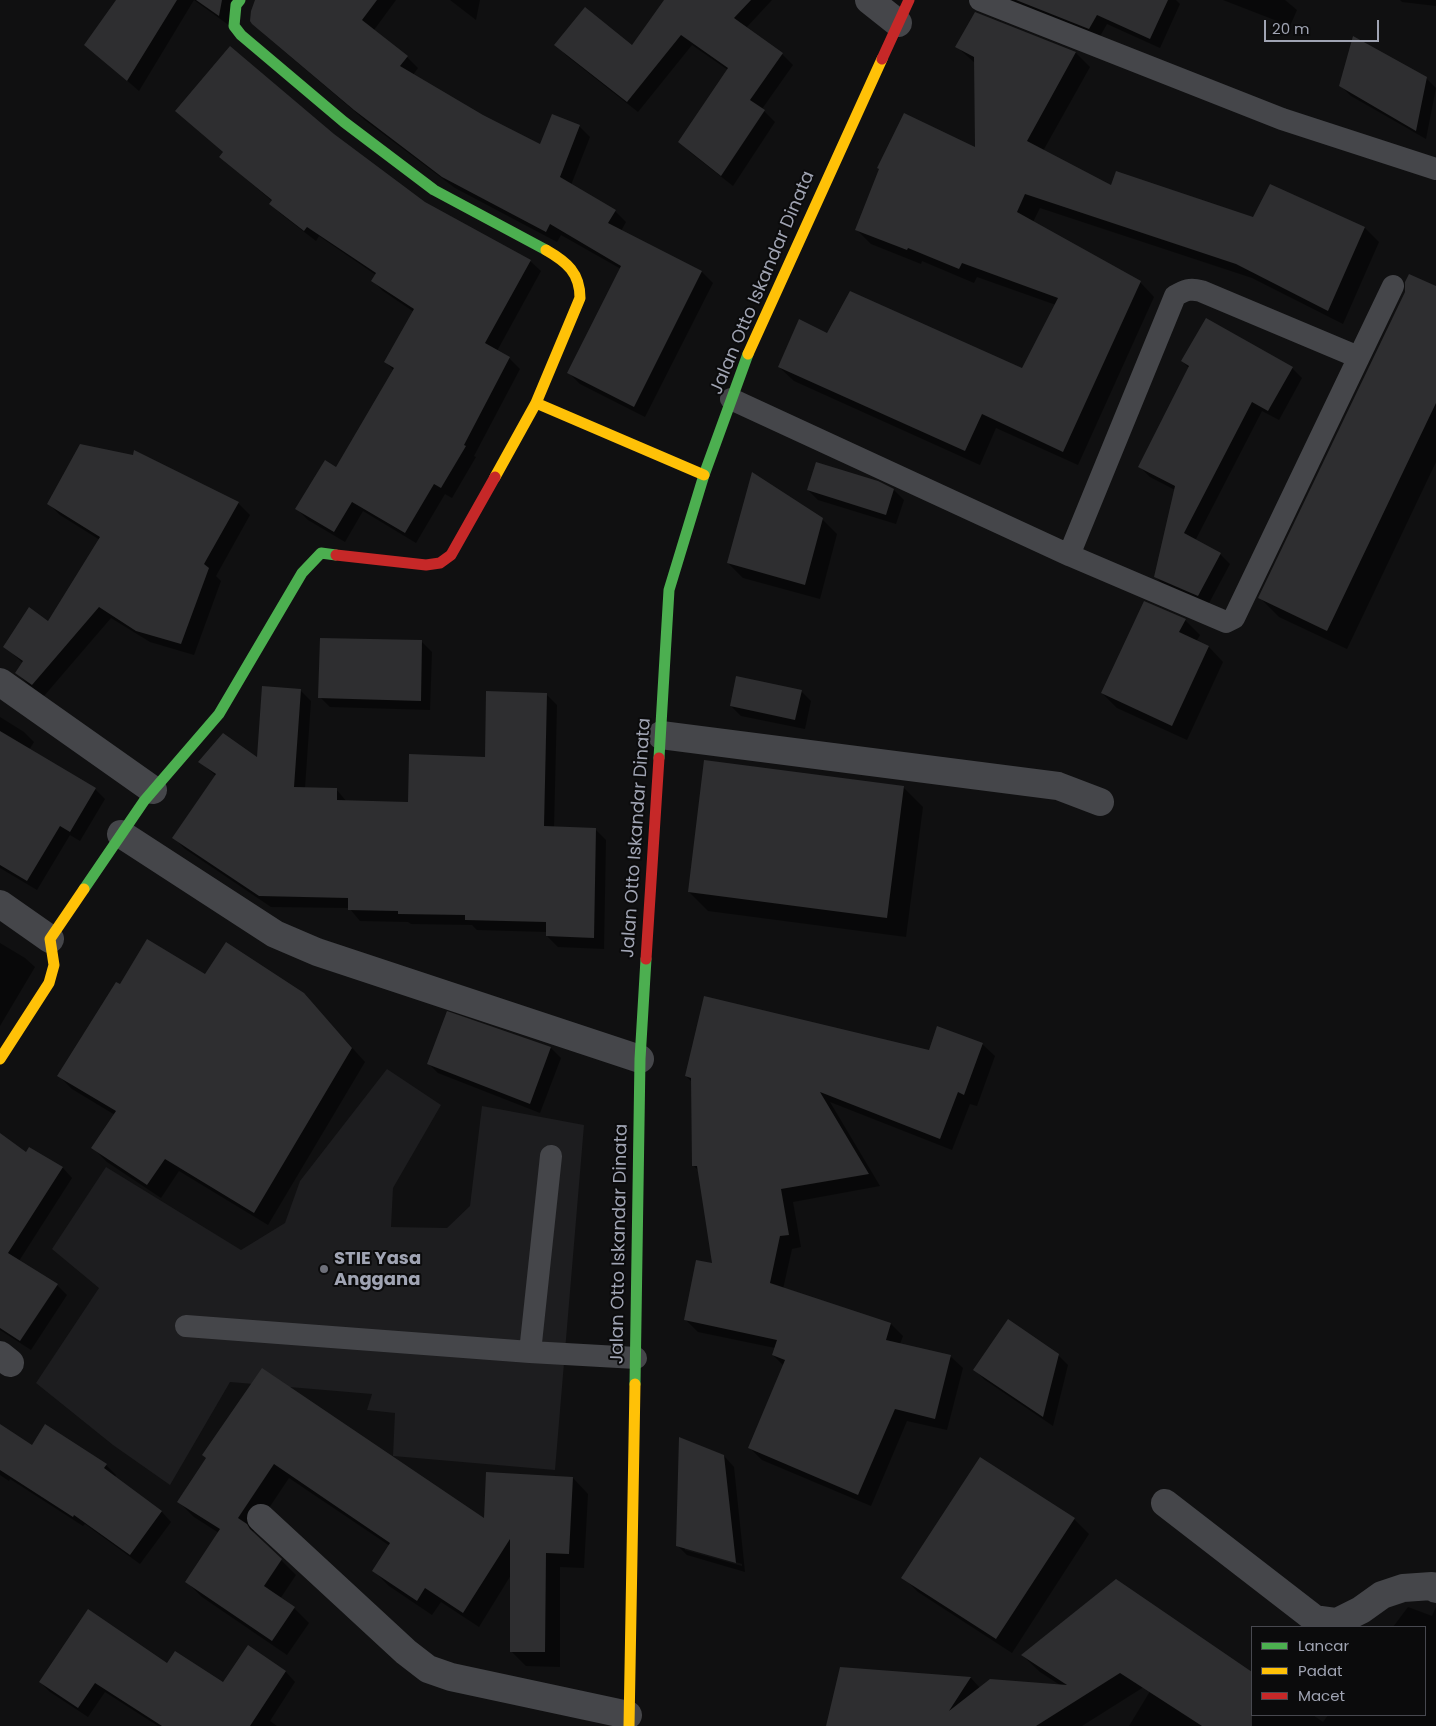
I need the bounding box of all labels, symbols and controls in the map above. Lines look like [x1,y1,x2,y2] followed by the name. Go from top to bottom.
[1266,10,1381,42] scale bar
[1272,18,1310,39] text: 20 m
[706,168,820,398] street label: Jalan Otto Iskandar Dinata
[618,717,656,959] street label: Jalan Otto Iskandar Dinata
[607,1124,633,1364] street label: Jalan Otto Iskandar Dinata
[334,1248,421,1290] place label: STIE Yasa Anggana
[318,1263,330,1275] marker: STIE Yasa Anggana
[1251,1626,1426,1716] legend
[1298,1635,1349,1656] text: Lancar
[1298,1660,1343,1681] text: Padat
[1298,1685,1345,1706] text: Macet

